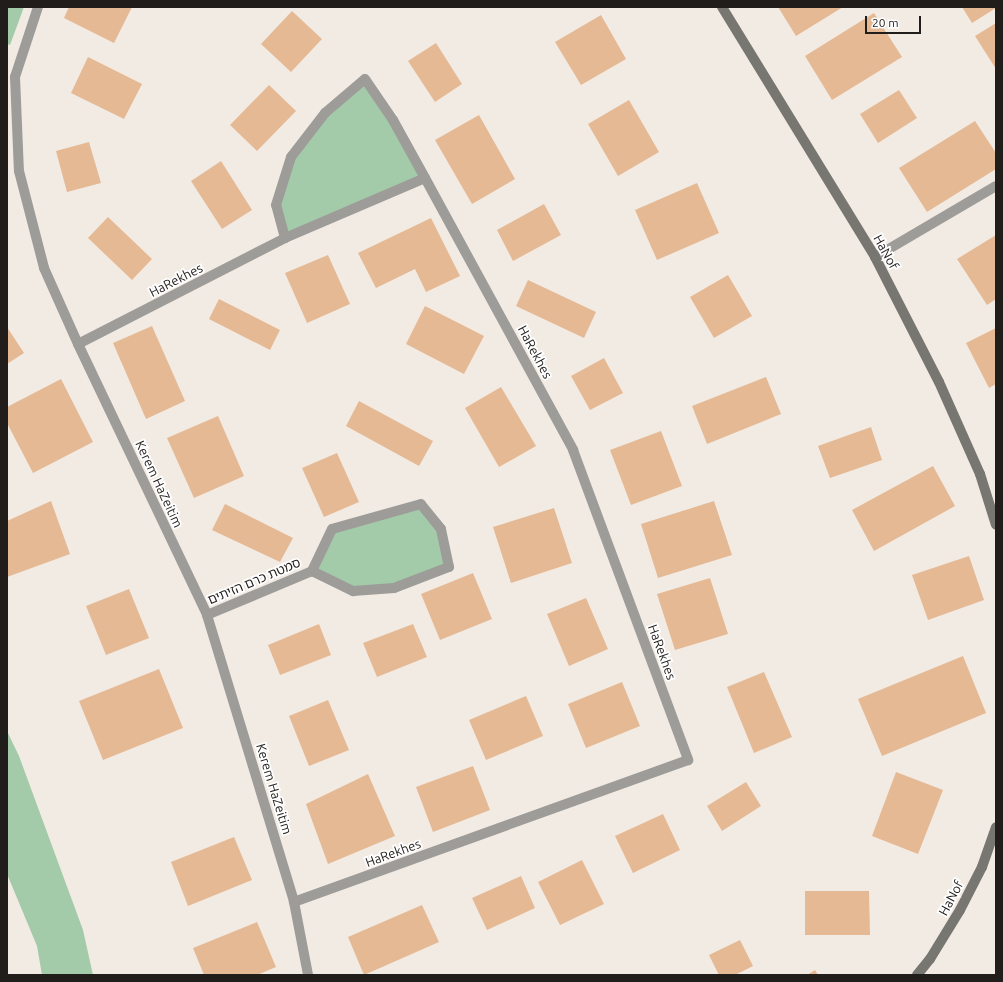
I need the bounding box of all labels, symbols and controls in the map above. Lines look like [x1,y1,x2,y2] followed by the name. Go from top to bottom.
[867,8,923,34] scale bar
[872,16,899,29] text: 20 m
[870,232,902,272] street label: HaNof
[147,260,205,300] street label: HaRekhes
[515,323,555,381] street label: HaRekhes
[132,438,186,530] street label: Kerem HaZeitim
[205,554,303,608] street label: סמטת כרם הזיתים
[645,622,679,682] street label: HaRekhes
[253,742,295,836] street label: Kerem HaZeitim
[363,836,423,870] street label: HaRekhes
[935,878,967,918] street label: HaNof

